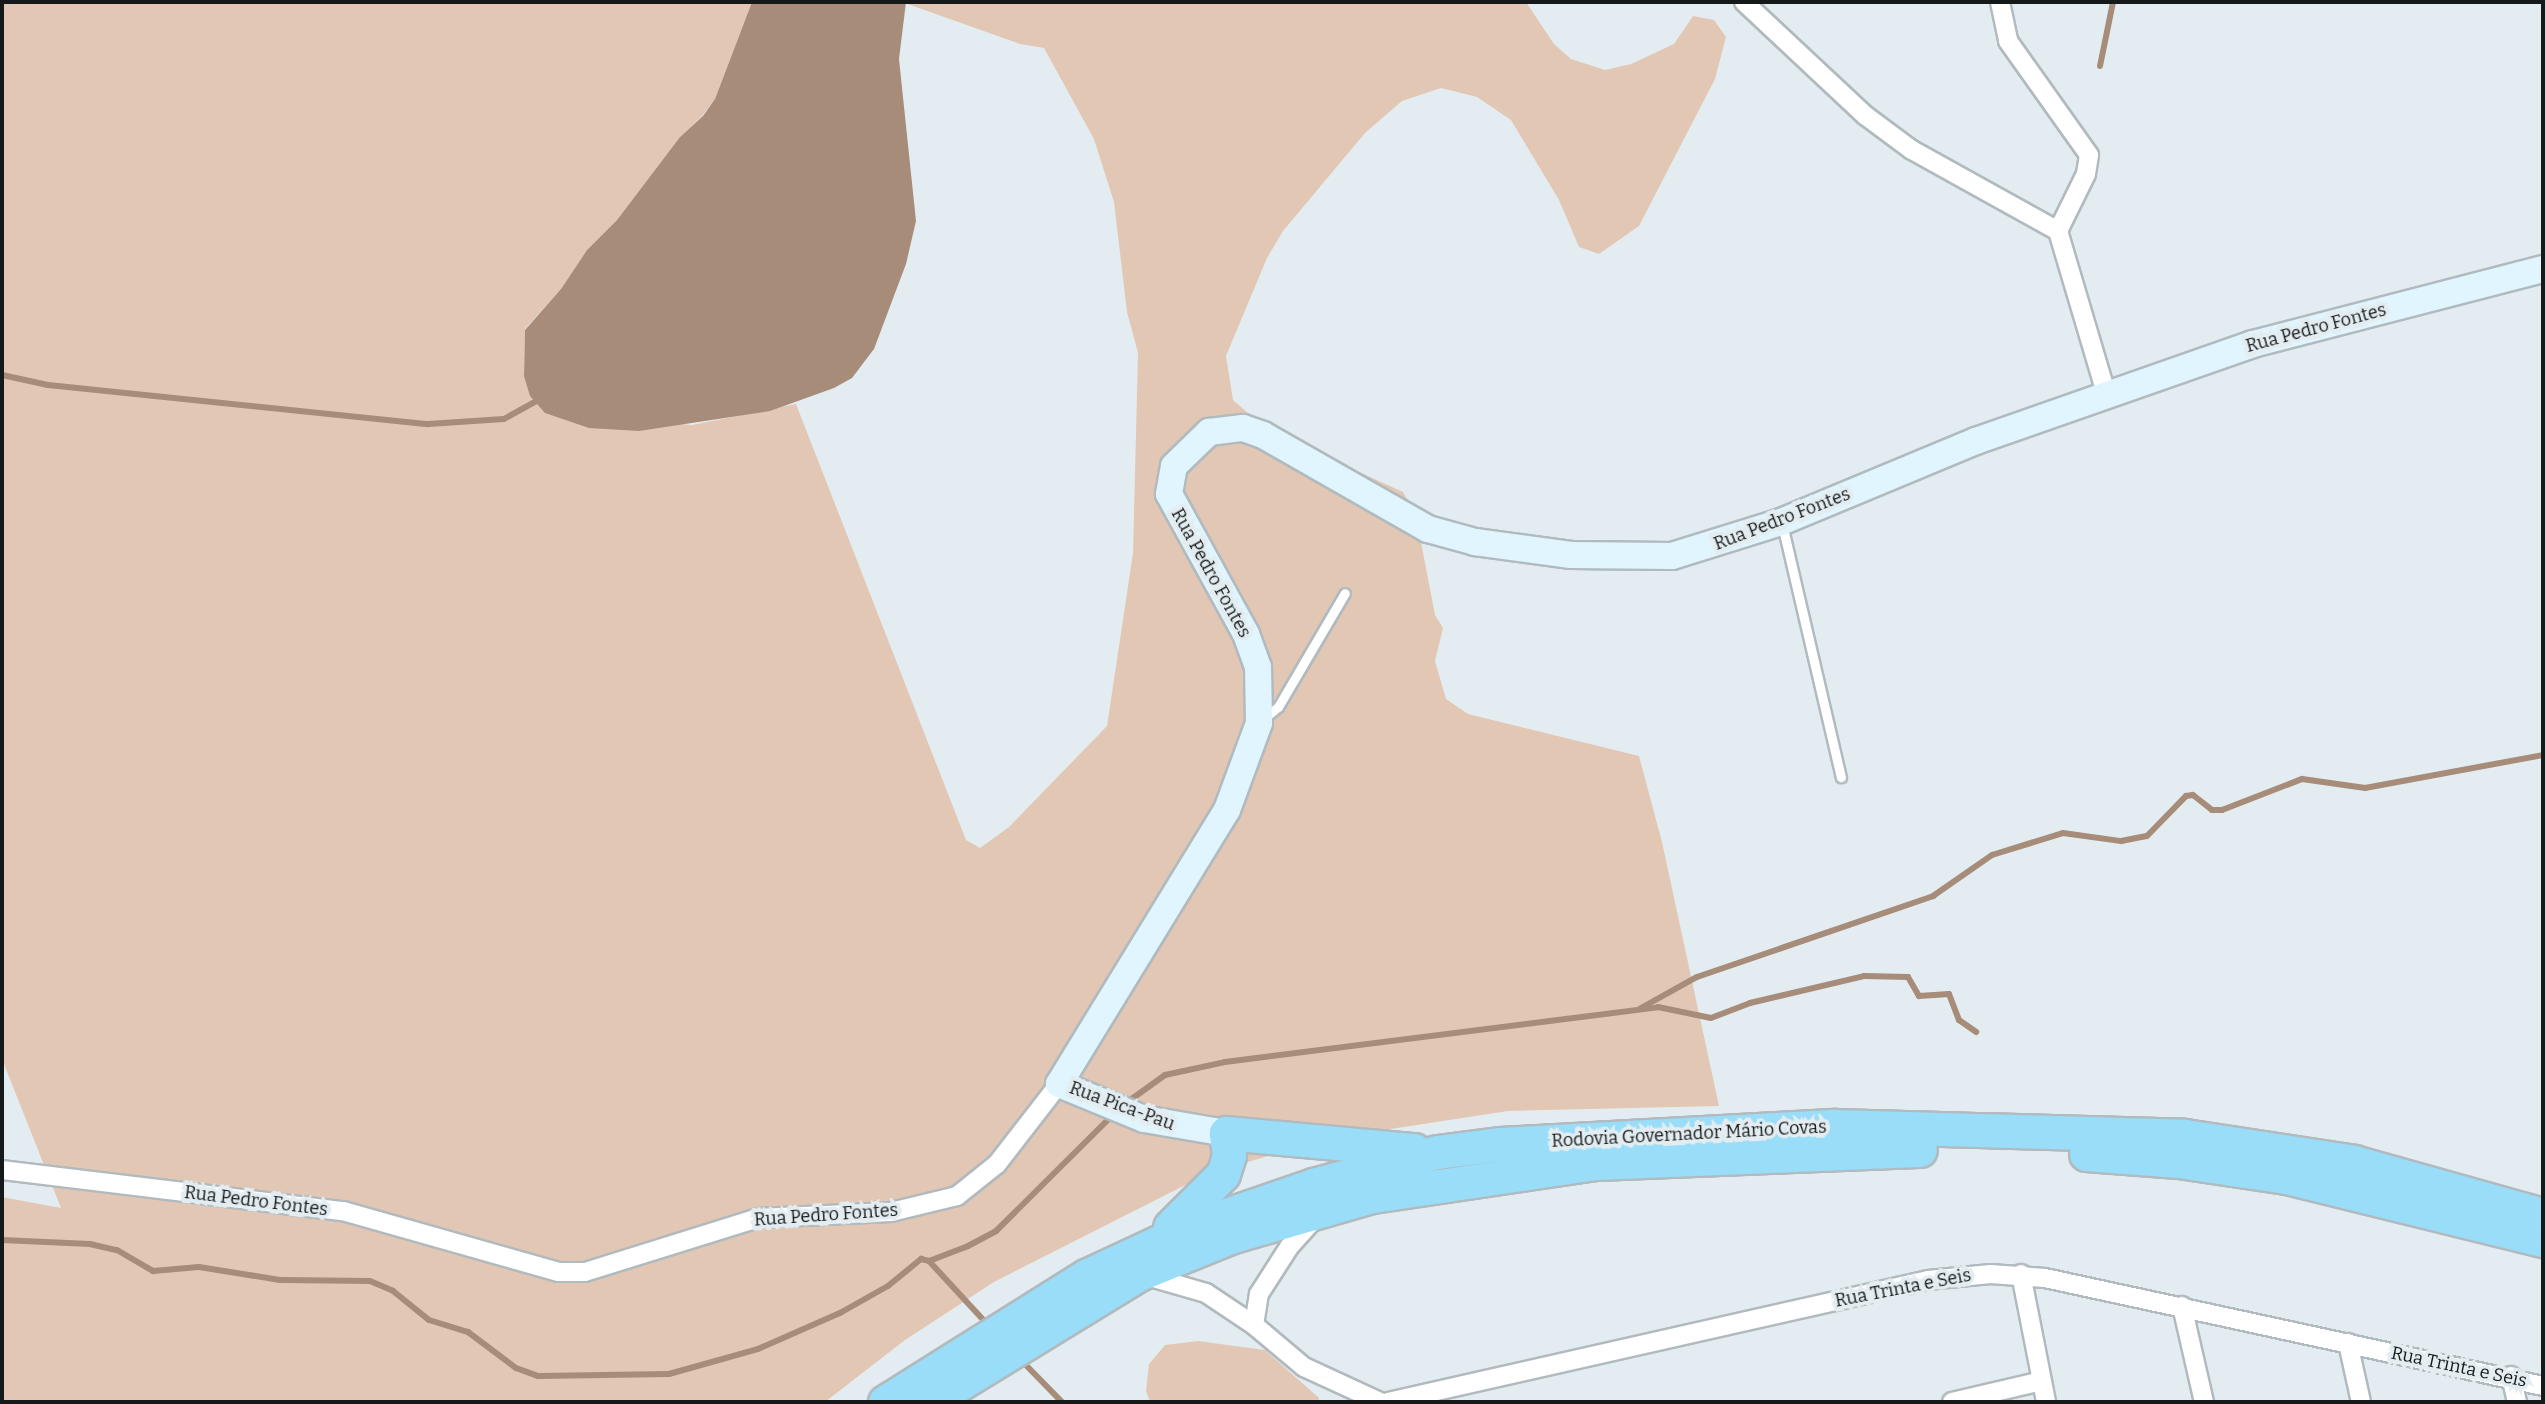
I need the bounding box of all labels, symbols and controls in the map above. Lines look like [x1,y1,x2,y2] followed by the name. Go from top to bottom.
[2243,299,2389,357] street label: Rua Pedro Fontes
[1711,483,1853,555] street label: Rua Pedro Fontes
[1167,505,1255,641] street label: Rua Pedro Fontes
[1066,1077,1178,1135] street label: Rua Pica-Pau
[1551,1116,1827,1152] street label: Rodovia Governador Mário Covas
[183,1181,329,1221] street label: Rua Pedro Fontes
[753,1199,899,1231] street label: Rua Pedro Fontes
[1833,1264,1973,1312] street label: Rua Trinta e Seis
[2389,1342,2529,1392] street label: Rua Trinta e Seis

